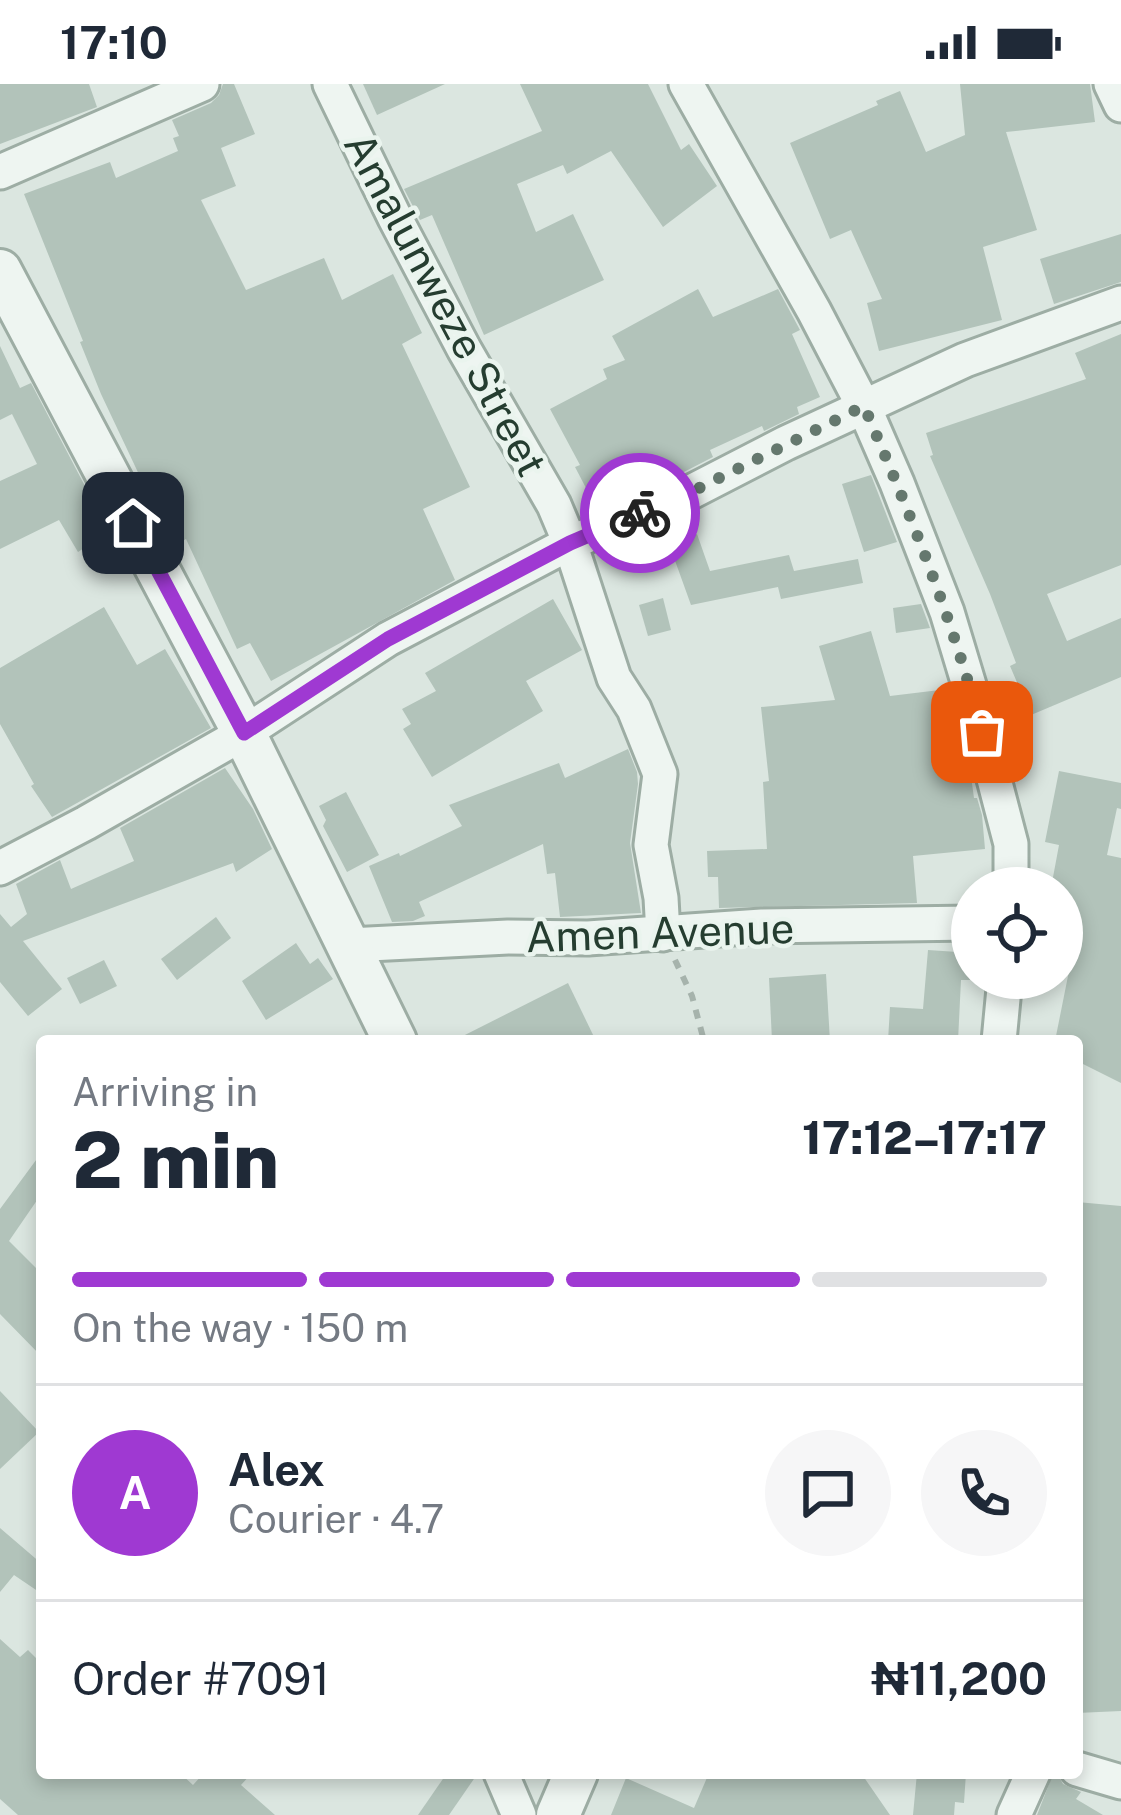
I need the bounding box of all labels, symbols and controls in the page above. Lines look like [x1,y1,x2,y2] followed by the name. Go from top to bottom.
[60,16,168,69] text: 17:10
[335,124,557,484] street label: Amalunweze Street
[580,453,700,573] courier
[82,472,184,574] pin
[607,480,673,546] icon: bike
[100,490,166,556] icon: home
[931,681,1033,783] pin
[949,699,1015,765] icon: bag
[951,867,1083,999] map controls
[951,867,1083,999] button: locate
[525,903,795,961] street label: Amen Avenue
[72,1069,258,1115] text: Arriving in
[802,1111,1047,1164] text: 17:12–17:17
[72,1114,279,1206] text: 2 min
[72,1305,408,1351] text: On the way · 150 m
[765,1430,891,1556] button: chat
[921,1430,1047,1556] button: phone
[228,1443,325,1496] text: Alex
[119,1466,151,1519] text: A
[228,1496,444,1542] text: Courier · 4.7
[72,1652,330,1705] text: Order #7091
[871,1652,1047,1705] text: ₦11,200

